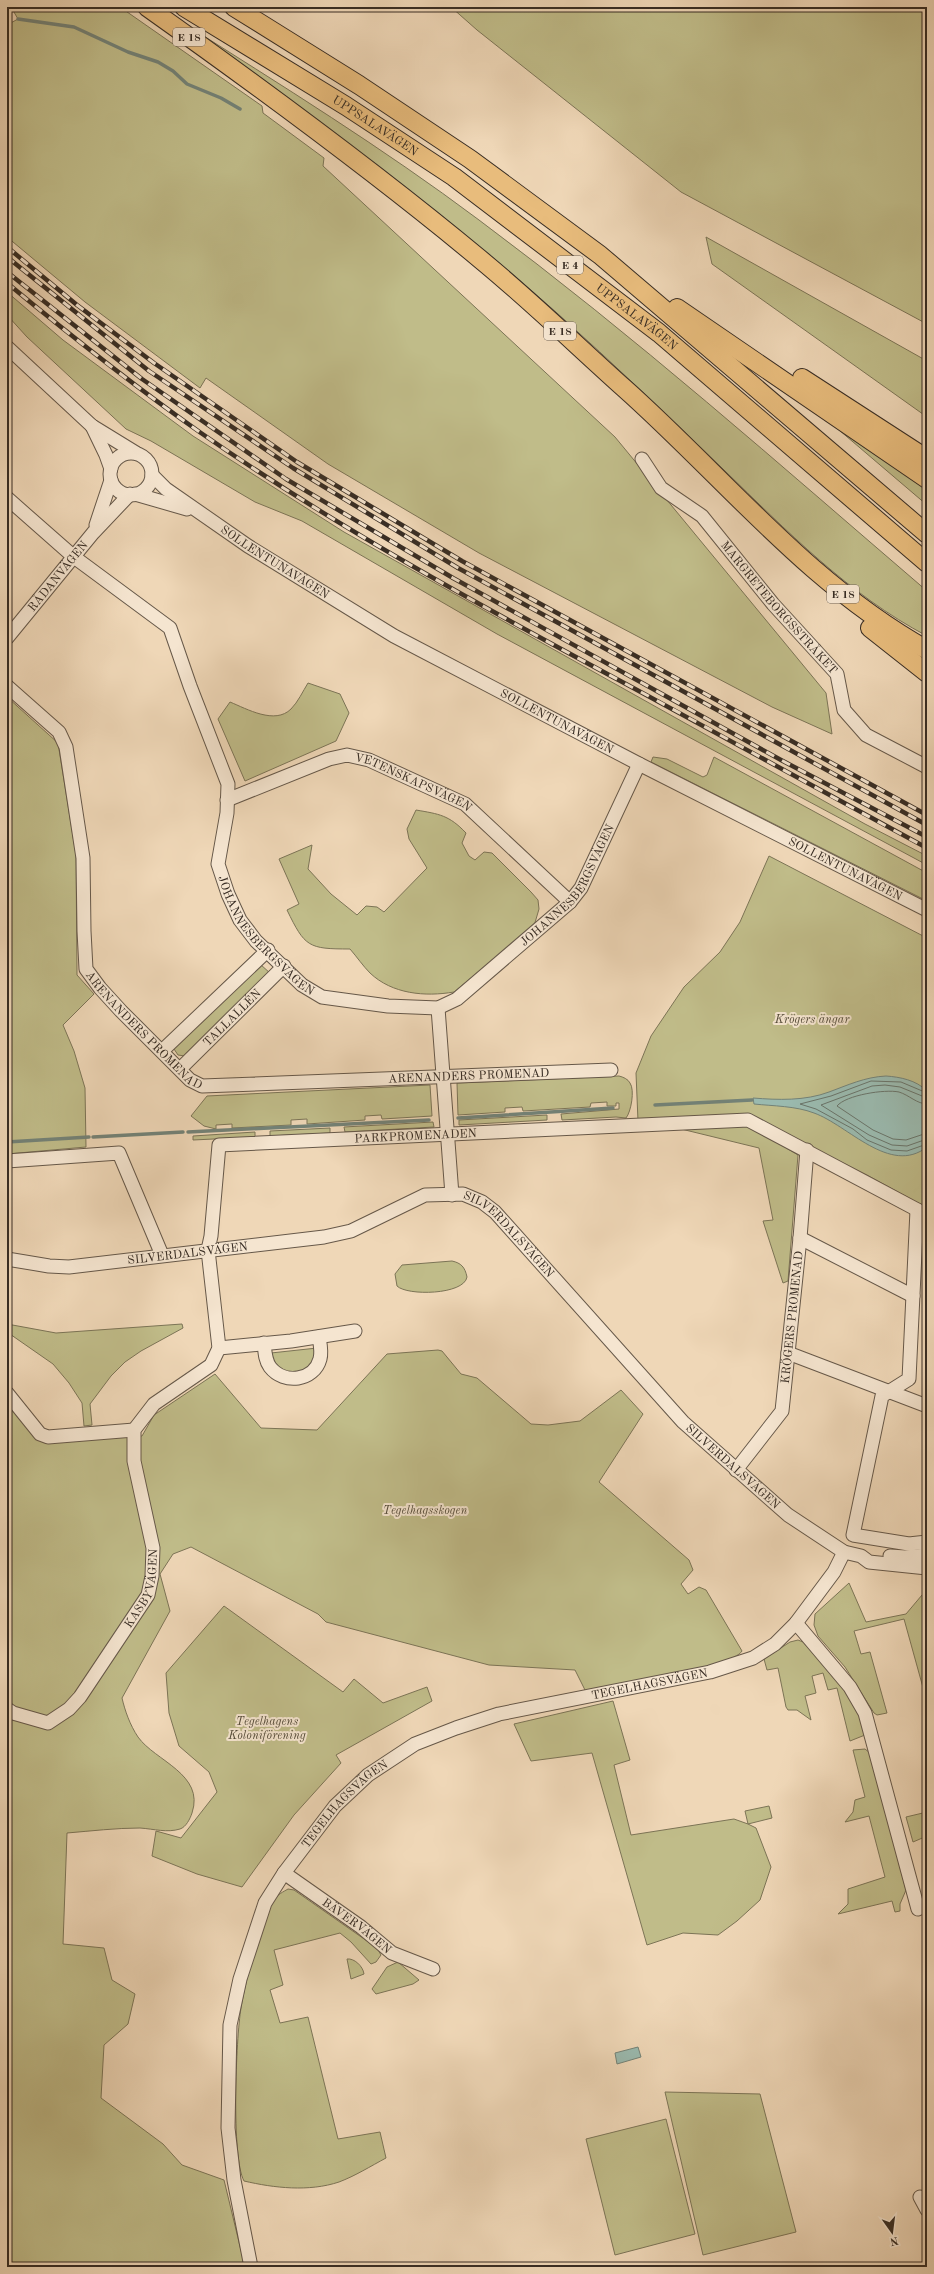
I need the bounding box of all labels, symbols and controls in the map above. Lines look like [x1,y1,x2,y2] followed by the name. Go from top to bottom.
[173,28,205,46] road number: E 18
[330,94,420,159] street label: UPPSALAVÄGEN
[557,256,583,274] road number: E 4
[593,282,679,353] street label: UPPSALAVÄGEN
[544,322,576,340] road number: E 18
[218,524,331,601] street label: SOLLENTUNAVÄGEN
[26,539,91,614] street label: RÅDANVÄGEN
[718,539,839,677] street label: MARGRETEBORGSSTRÅKET
[827,585,859,603] road number: E 18
[498,688,615,756] street label: SOLLENTUNAVÄGEN
[353,752,474,814] street label: VETENSKAPSVÄGEN
[518,823,617,949] street label: JOHANNESBERGSVÄGEN
[786,836,904,903] street label: SOLLENTUNAVÄGEN
[215,874,316,998] street label: JOHANNESBERGSVÄGEN
[83,969,204,1092] street label: ARENANDERS PROMENAD
[201,987,264,1049] street label: TALLALLÉN
[774,1013,850,1026] park label: Krögers ängar
[388,1067,550,1086] street label: ARENANDERS PROMENAD
[354,1128,477,1146] street label: PARKPROMENADEN
[461,1190,556,1280] street label: SILVERDALSVÄGEN
[127,1240,249,1267] street label: SILVERDALSVÄGEN
[778,1250,806,1384] street label: KRÖGERS PROMENAD
[683,1422,782,1512] street label: SILVERDALSVÄGEN
[383,1505,468,1517] park label: Tegelhagsskogen
[123,1549,160,1631] street label: KASBYVÄGEN
[590,1668,709,1702] street label: TEGELHAGSVÄGEN
[227,1716,306,1742] park label: Tegelhagens Koloniförening
[300,1759,390,1851] street label: TEGELHAGSVÄGEN
[319,1897,393,1957] street label: BÄVERVÄGEN
[872,2212,912,2252] north arrow
[888,2234,899,2247] text: N

